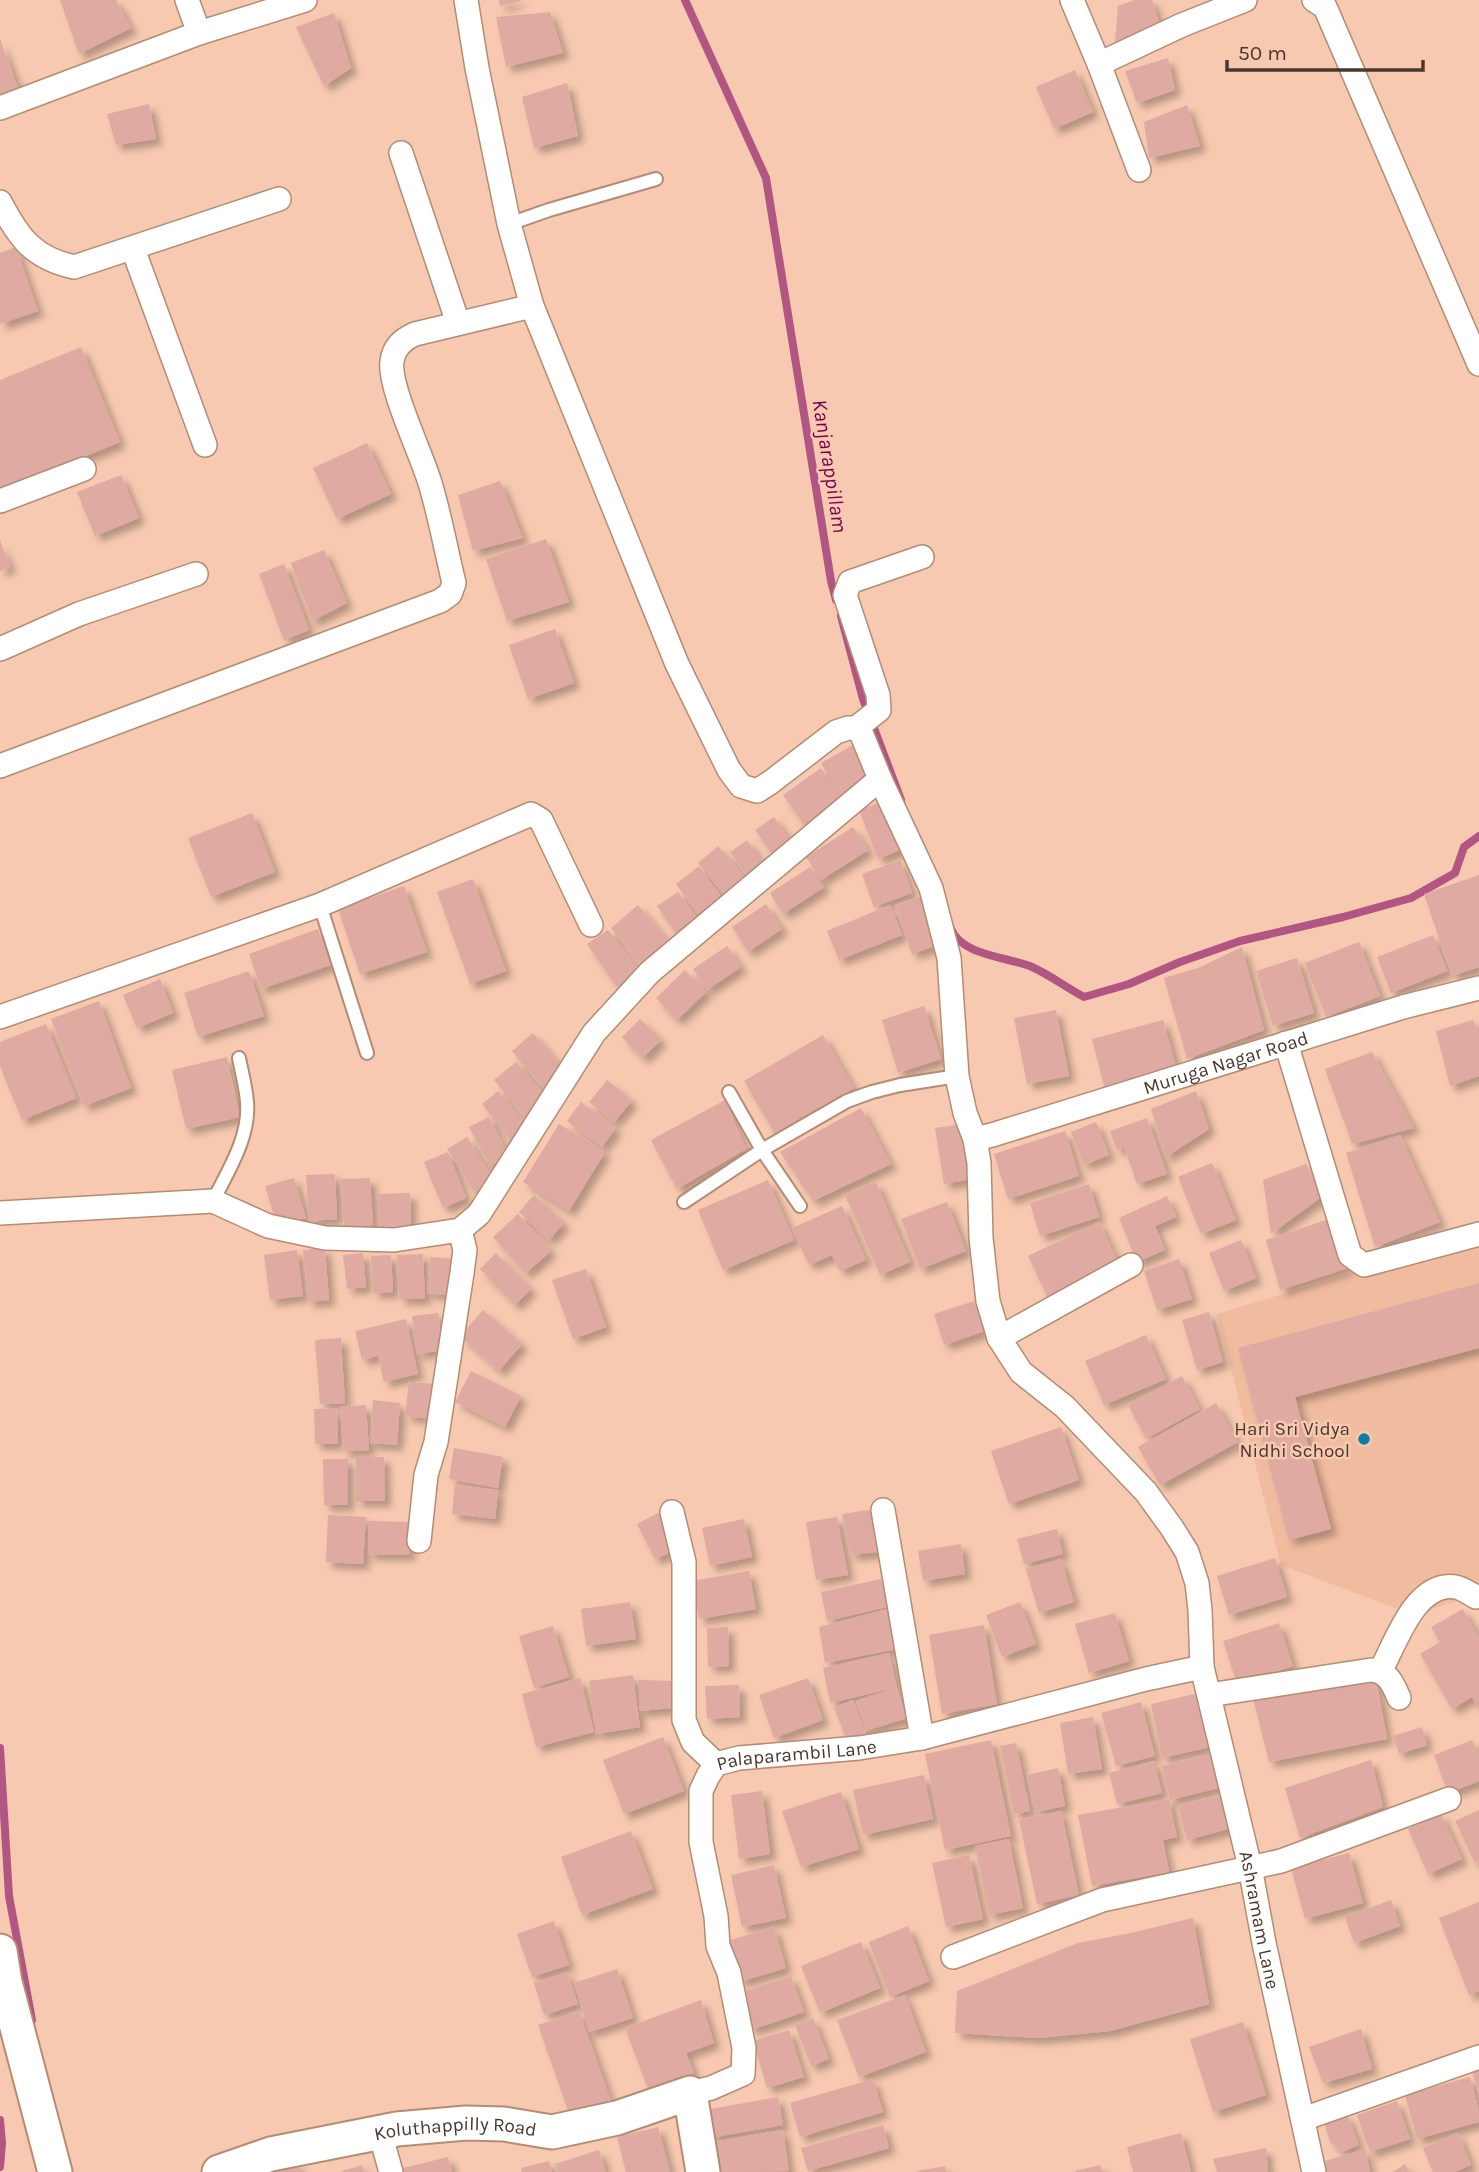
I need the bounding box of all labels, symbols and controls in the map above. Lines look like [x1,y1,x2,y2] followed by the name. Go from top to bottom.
[1227,28,1423,72] scale bar
[1238,41,1287,65] text: 50 m
[808,398,852,534] water label: Kanjarappillam
[1141,1027,1311,1099] street label: Muruga Nagar Road
[1234,1418,1350,1462] place label: Hari Sri Vidya Nidhi School
[1356,1431,1372,1447] marker: Hari Sri Vidya Nidhi School
[714,1735,878,1775] street label: Palaparambil Lane
[1234,1848,1284,1991] street label: Ashramam Lane
[372,2113,538,2145] street label: Koluthappilly Road

